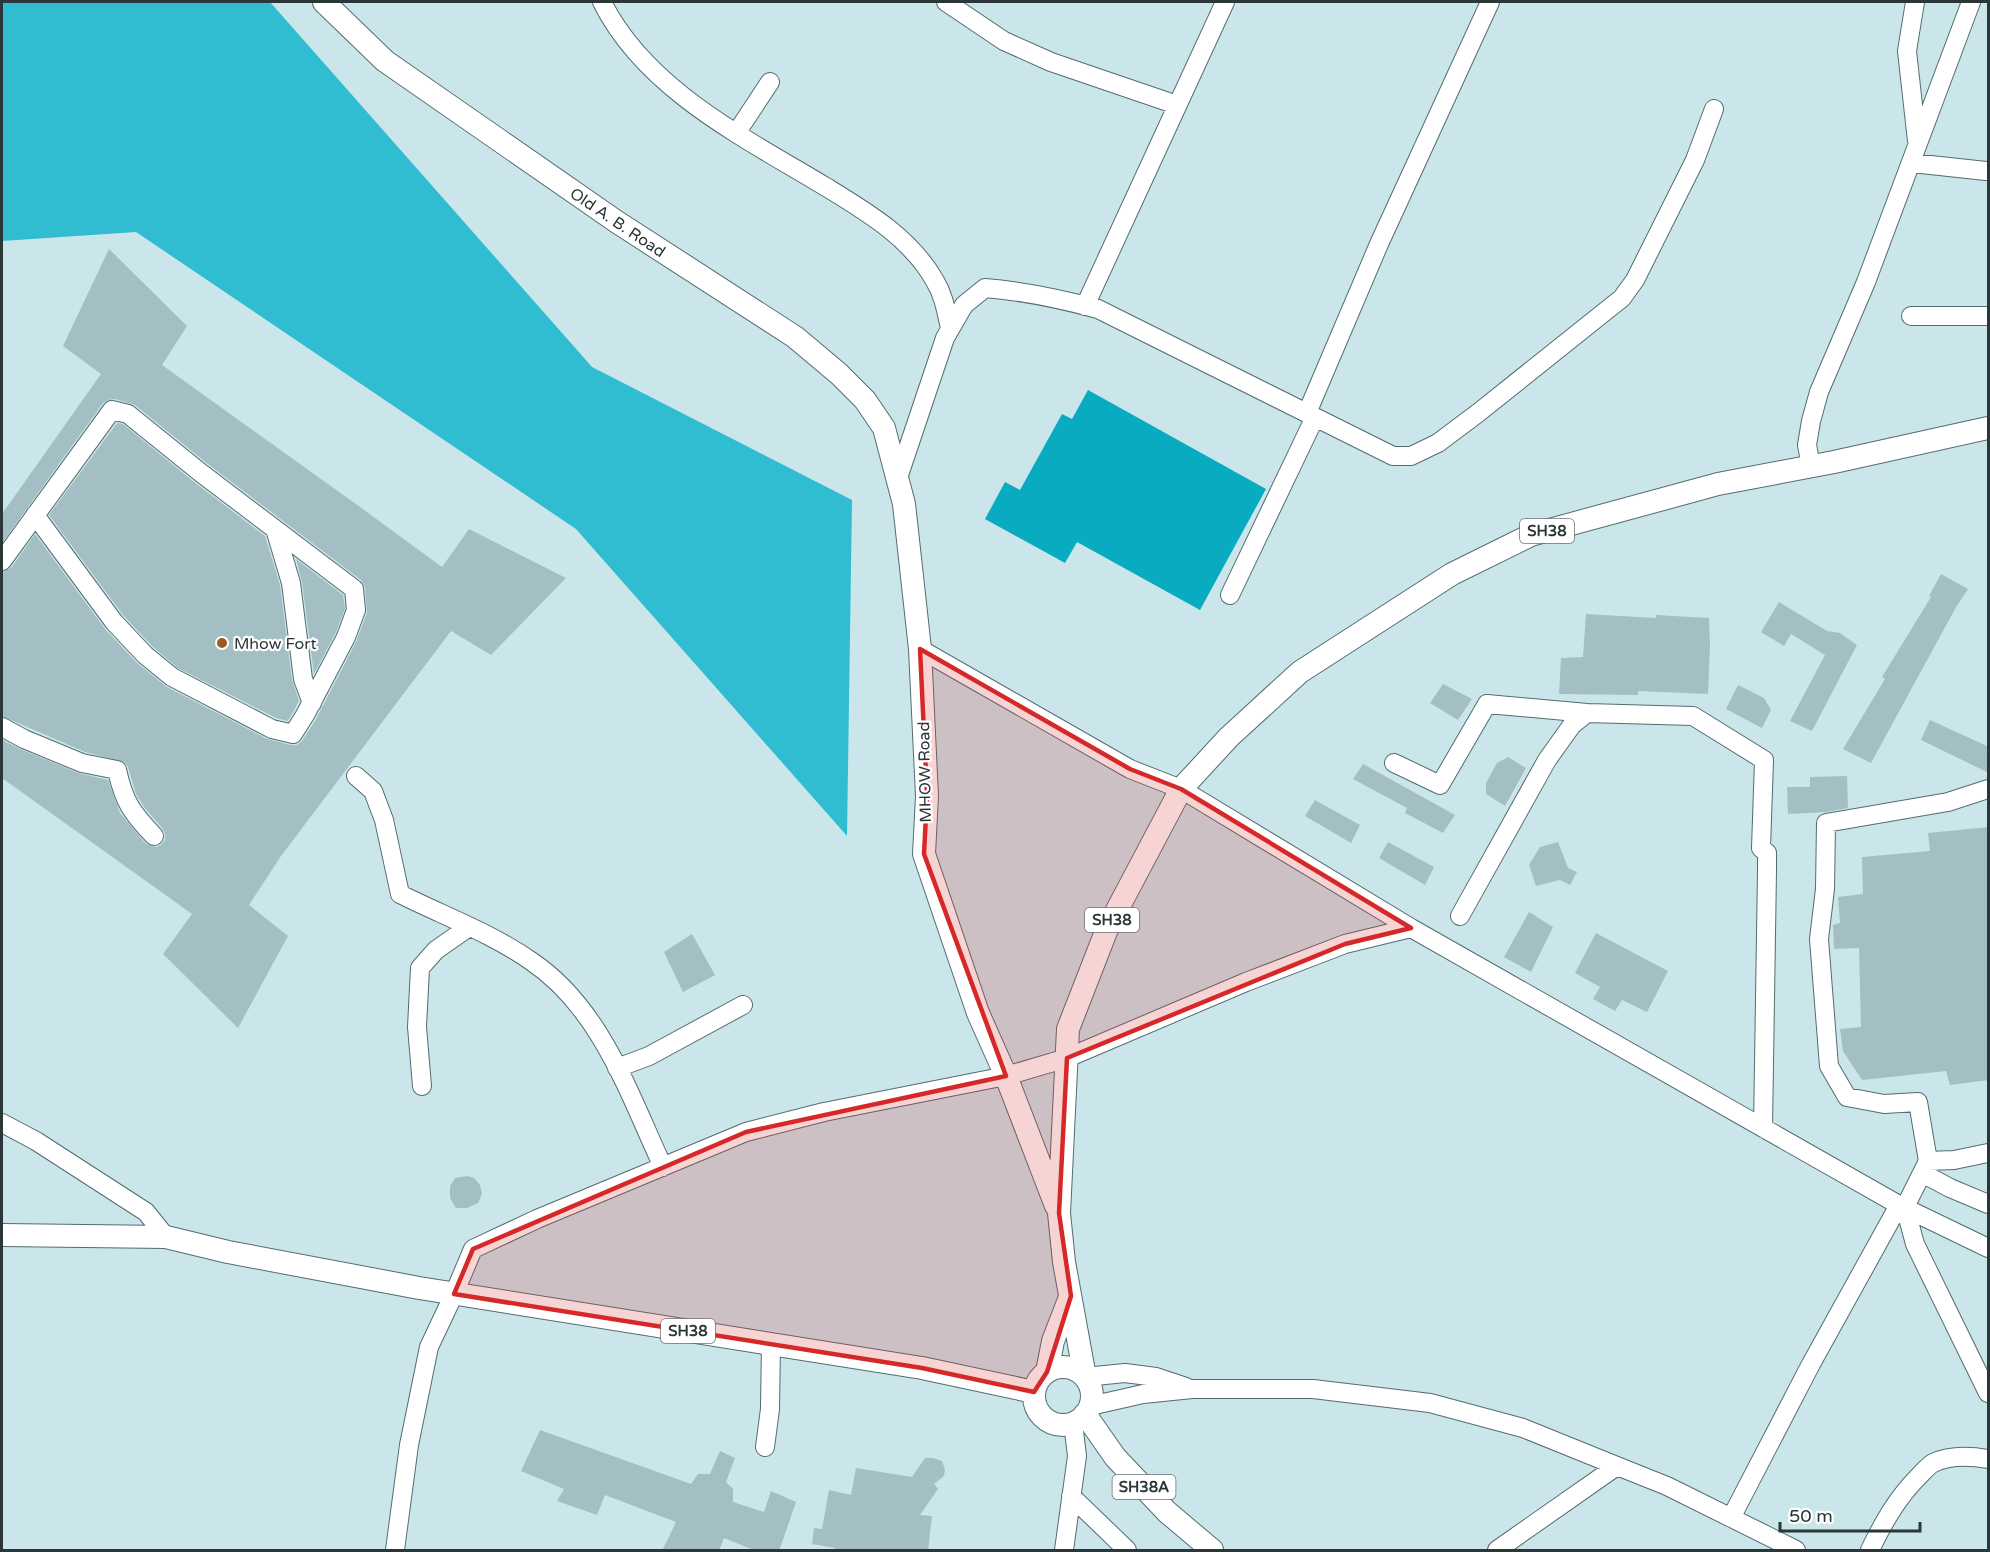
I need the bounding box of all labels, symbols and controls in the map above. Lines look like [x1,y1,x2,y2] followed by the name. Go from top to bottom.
[566,184,669,262] street label: Old A. B. Road
[1520,519,1574,543] road number: SH38
[234,634,317,654] place label: Mhow Fort
[215,636,229,650] marker: Mhow Fort
[914,721,936,823] street label: MHOW Road
[1085,908,1139,932] road number: SH38
[661,1319,715,1343] road number: SH38
[1112,1475,1176,1499] road number: SH38A
[1780,1495,1920,1533] scale bar
[1789,1505,1833,1527] text: 50 m

